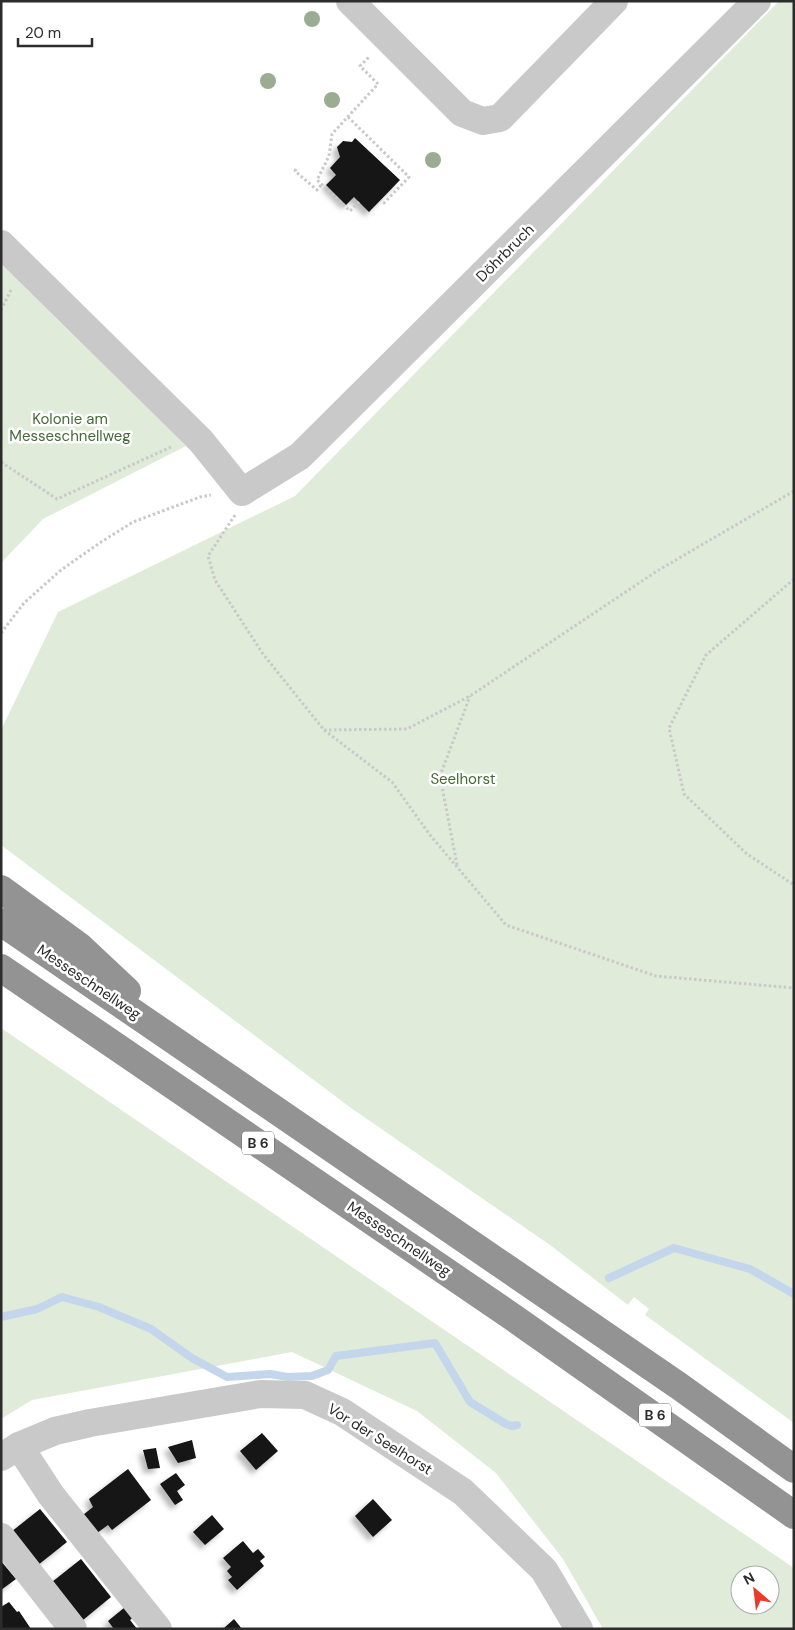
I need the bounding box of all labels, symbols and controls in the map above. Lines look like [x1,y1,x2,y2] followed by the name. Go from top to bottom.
[18,15,91,47] scale bar
[25,23,61,43] text: 20 m
[472,220,538,286] street label: Döhrbruch
[9,409,131,446] park label: Kolonie am Messeschnellweg
[430,769,496,789] park label: Seelhorst
[33,940,145,1024] street label: Messeschnellweg
[242,1132,274,1154] road number: B 6
[343,1197,455,1281] street label: Messeschnellweg
[324,1399,436,1479] street label: Vor der Seelhorst
[639,1404,671,1426] road number: B 6
[730,1565,780,1615] north arrow
[740,1568,758,1589] text: N

